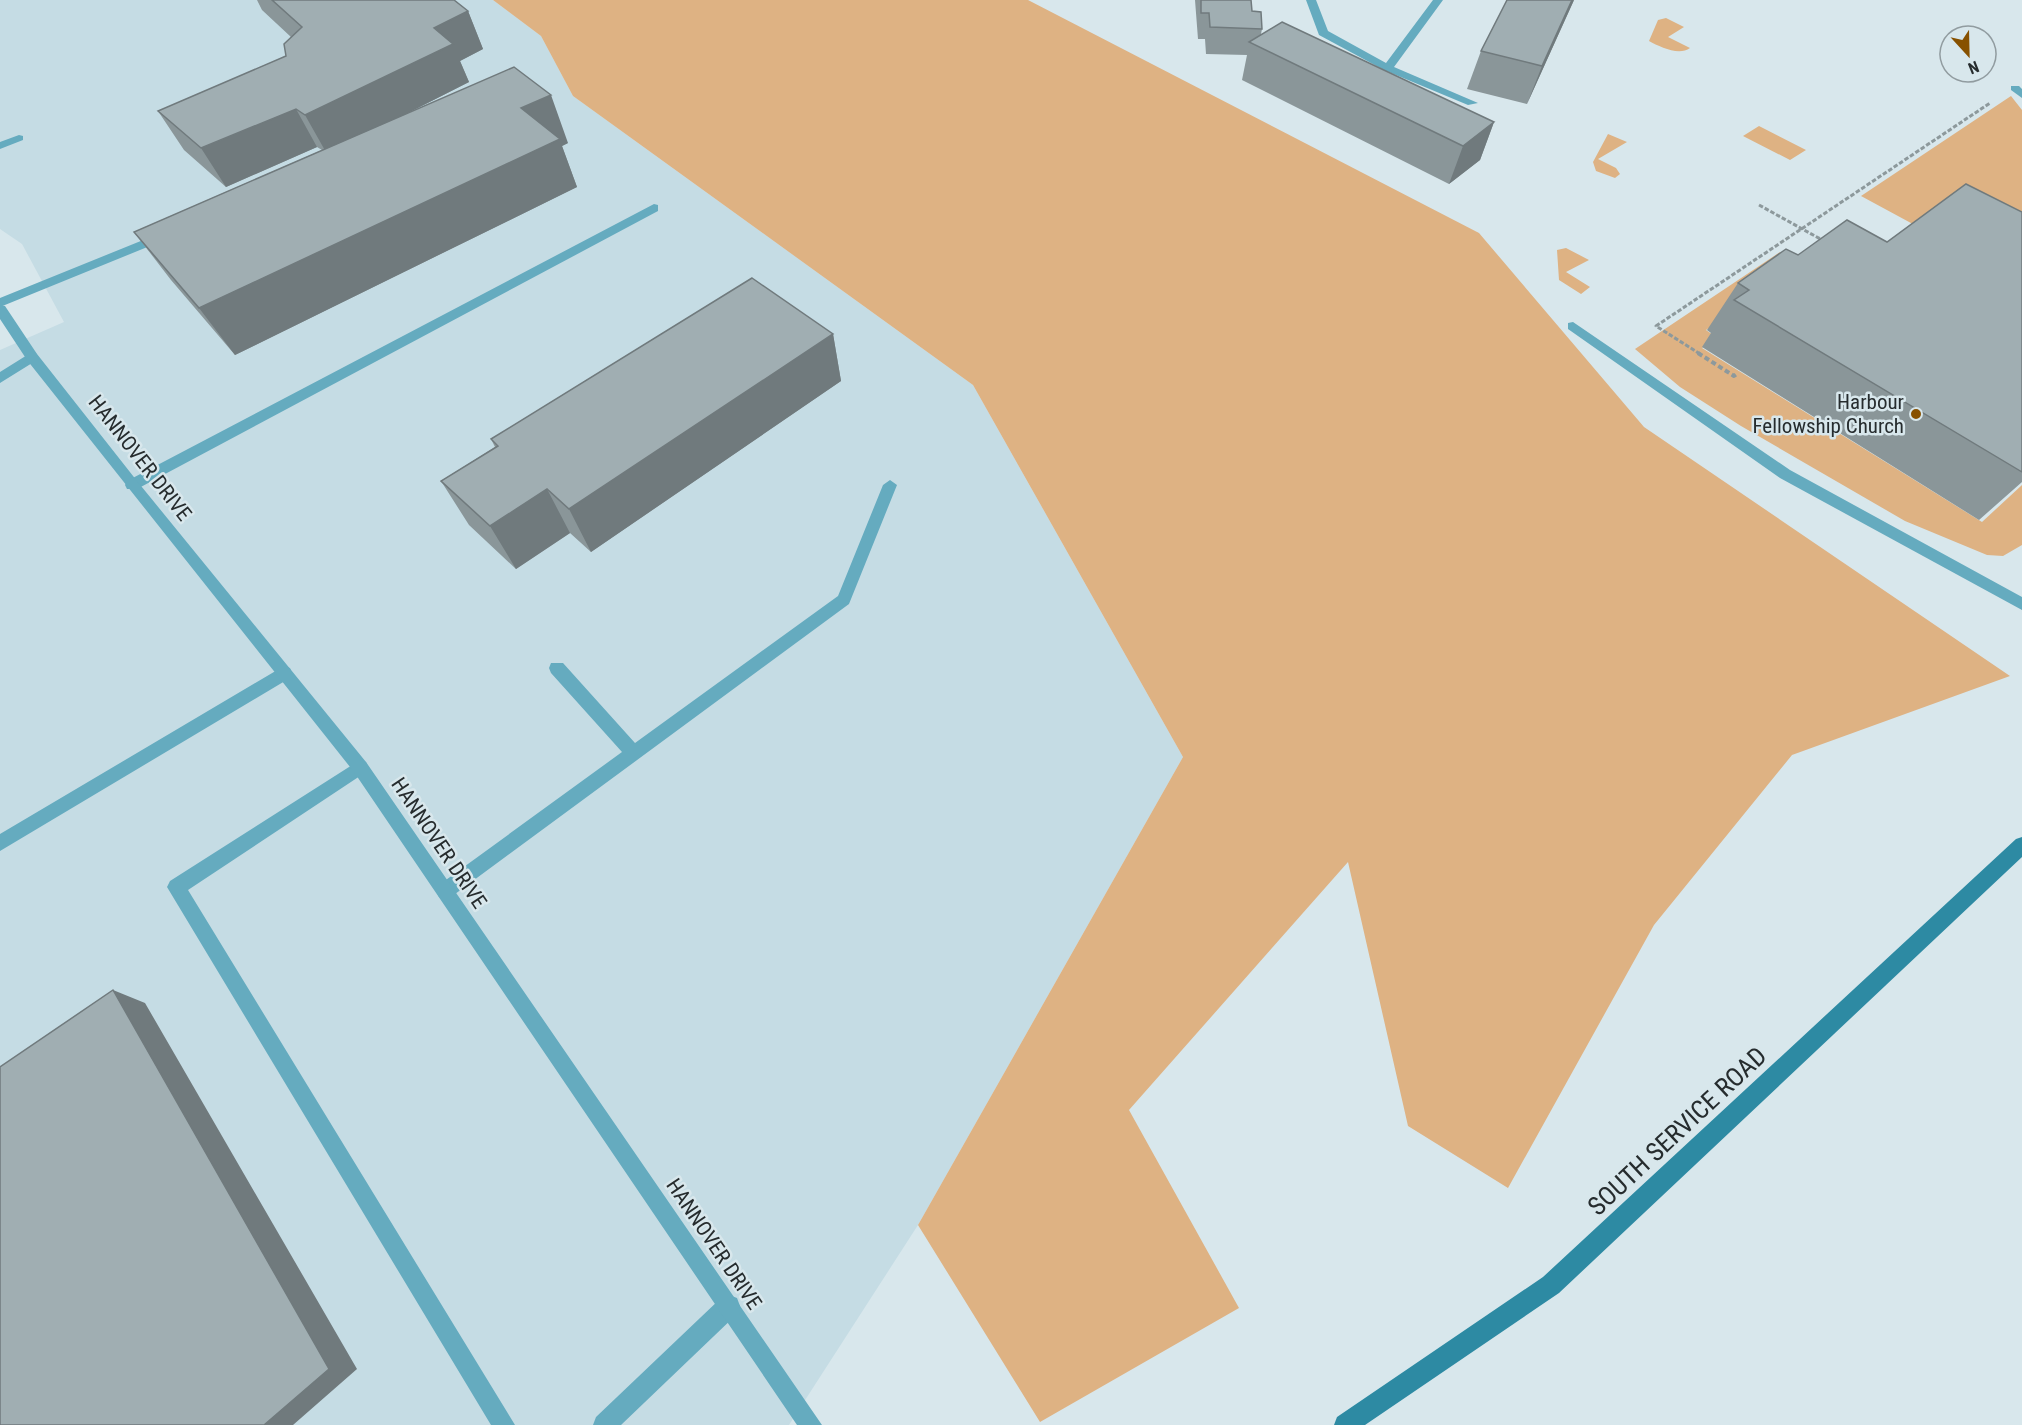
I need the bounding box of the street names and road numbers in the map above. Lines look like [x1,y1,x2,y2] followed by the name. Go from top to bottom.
[84,391,196,525] street label: HANNOVER DRIVE
[386,773,492,913] street label: HANNOVER DRIVE
[1582,1041,1772,1221] street label: SOUTH SERVICE ROAD
[661,1174,767,1314] street label: HANNOVER DRIVE

